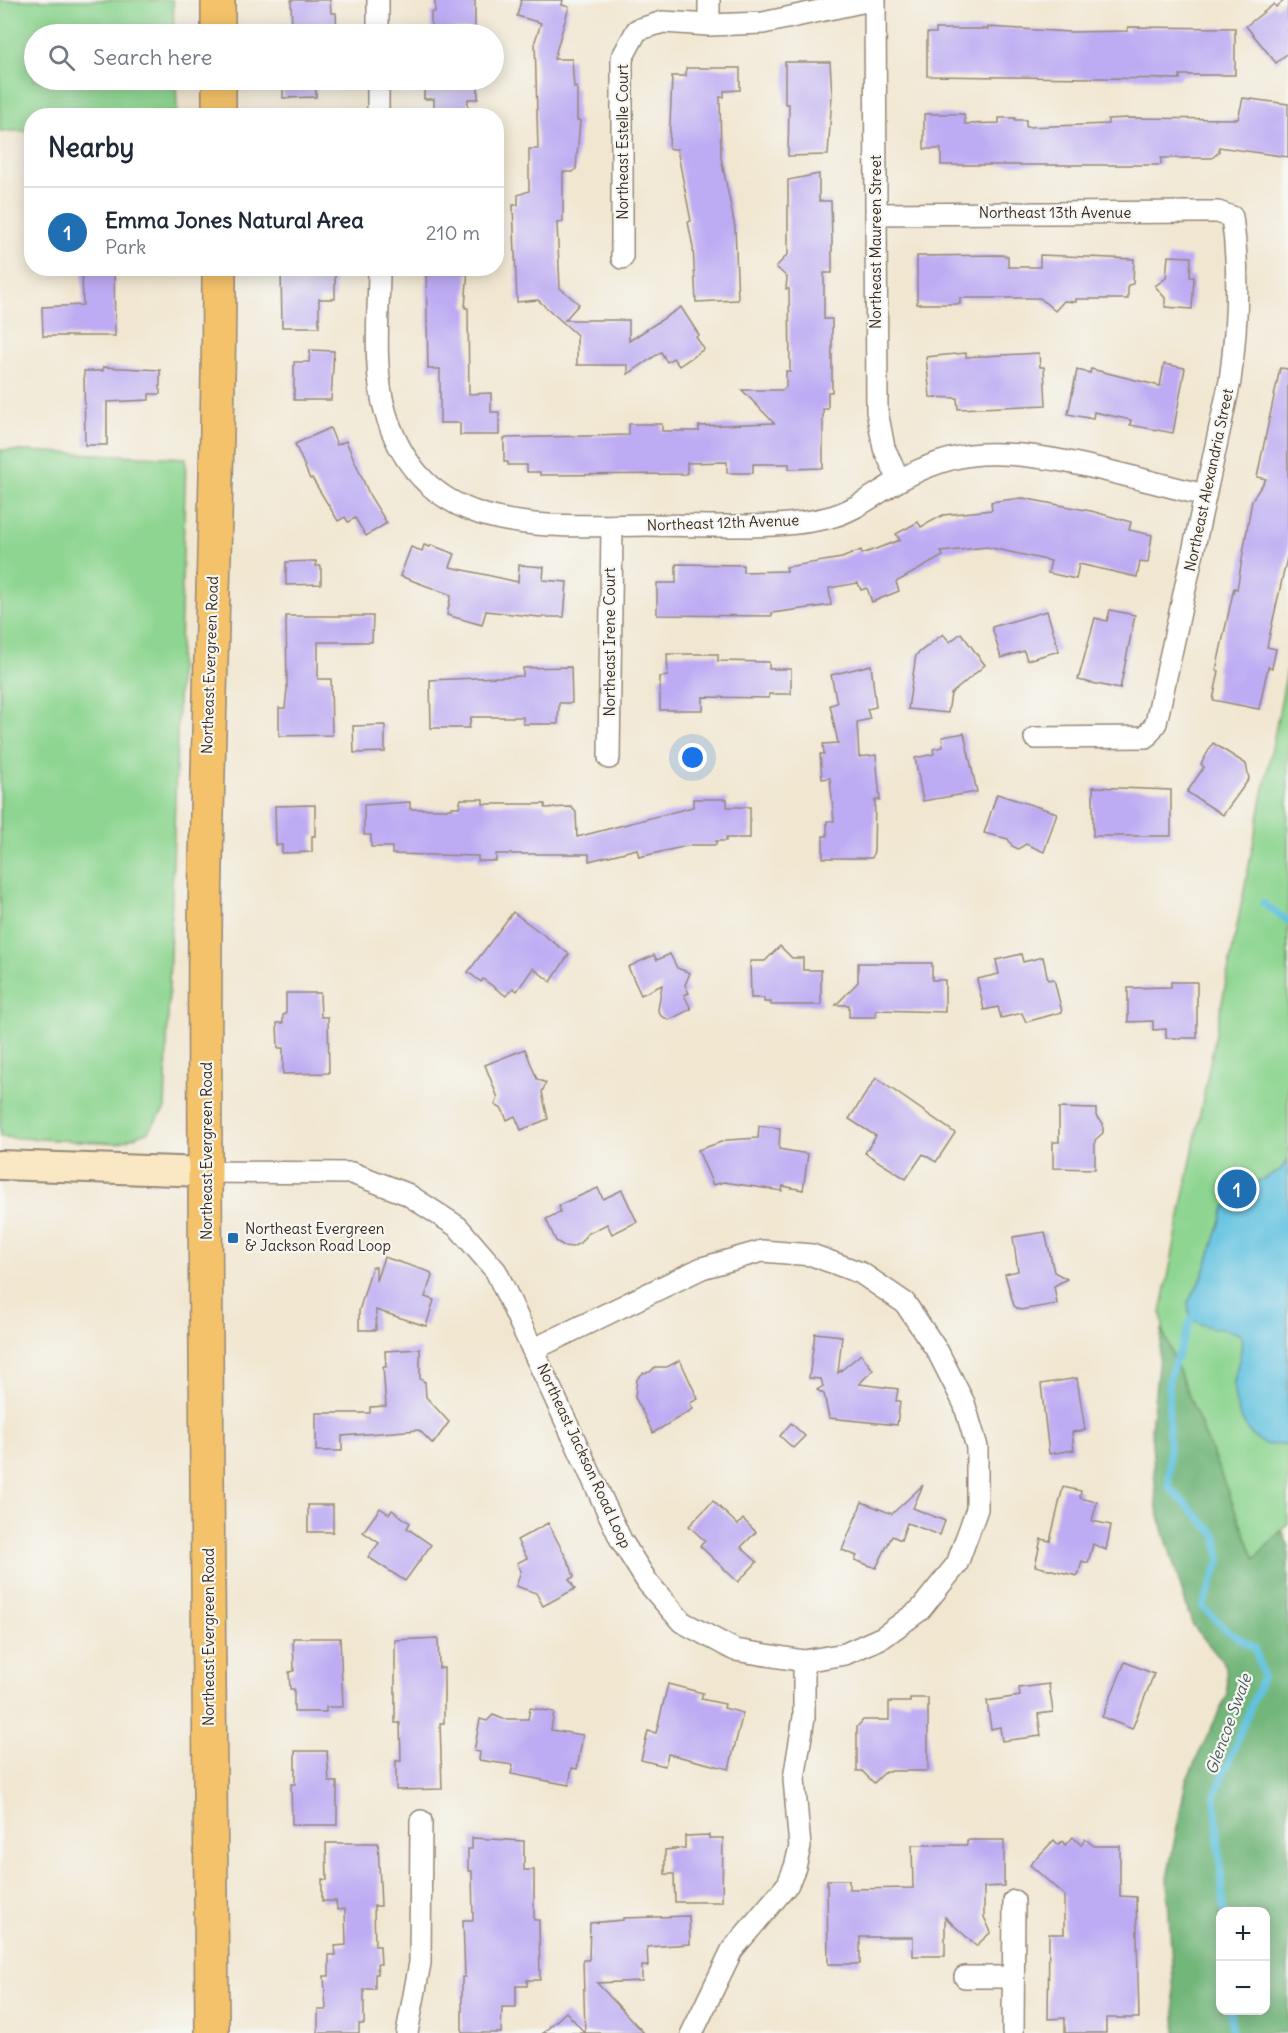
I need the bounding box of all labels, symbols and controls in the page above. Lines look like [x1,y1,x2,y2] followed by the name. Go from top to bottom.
[24,24,504,90] search box
[45,41,78,74] icon: search
[93,43,212,71] text: Search here
[613,64,632,220] street label: Northeast Estelle Court
[48,131,134,164] text: Nearby
[866,155,885,329] street label: Northeast Maureen Street
[979,203,1131,222] street label: Northeast 13th Avenue
[105,206,364,234] text: Emma Jones Natural Area
[64,220,71,245] text: 1
[426,220,480,245] text: 210 m
[105,234,146,259] text: Park
[1180,387,1237,573] street label: Northeast Alexandria Street
[647,510,799,535] street label: Northeast 12th Avenue
[600,567,619,717] street label: Northeast Irene Court
[197,575,222,754] street label: Northeast Evergreen Road
[678,743,707,772] your location
[197,1062,216,1240] street label: Northeast Evergreen Road
[1218,1166,1256,1212] pin: 1
[245,1219,391,1255] place label: Northeast Evergreen & Jackson Road Loop
[226,1231,240,1245] marker: Northeast Evergreen & Jackson Road Loop
[533,1360,636,1551] street label: Northeast Jackson Road Loop
[199,1548,218,1726] street label: Northeast Evergreen Road
[1201,1670,1256,1777] water label: Glencoe Swale
[1216,1907,1270,2015] map controls
[1216,1907,1270,1961] button: +
[1216,1961,1270,2015] button: −

